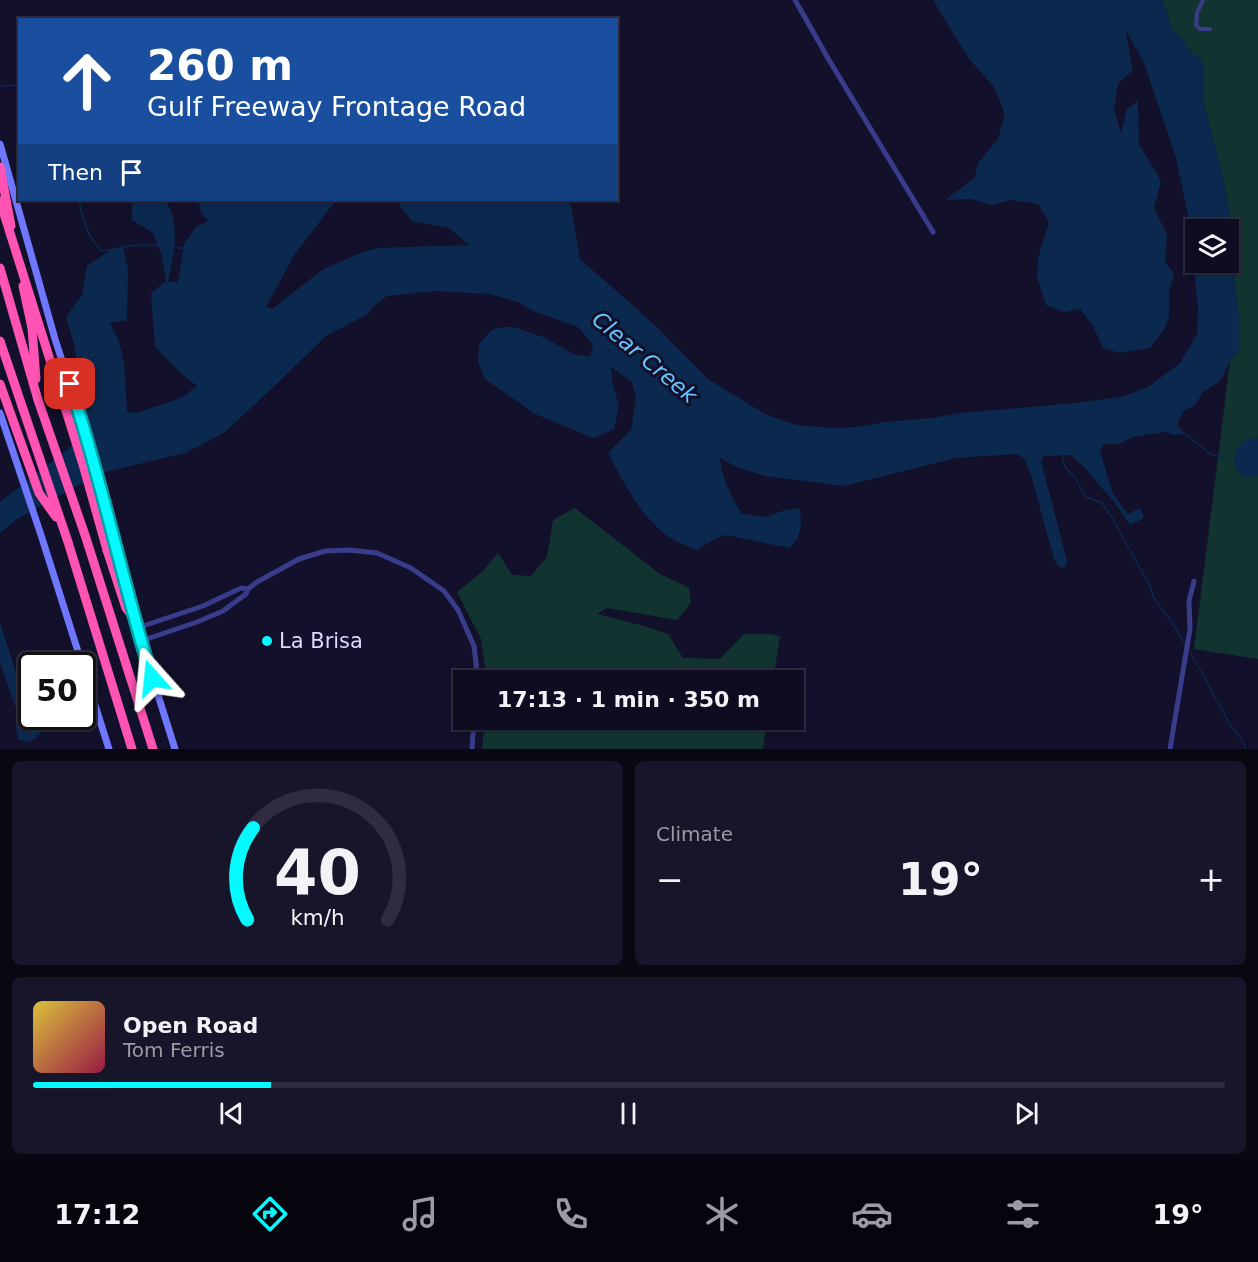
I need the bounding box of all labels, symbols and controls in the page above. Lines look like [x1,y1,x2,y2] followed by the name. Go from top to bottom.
[147,41,293,90] text: 260 m
[48,42,126,120] icon: ahead
[147,91,526,122] text: Gulf Freeway Frontage Road
[115,156,148,189] icon: arrive
[48,160,103,185] text: Then
[1185,219,1239,273] map controls
[1185,219,1239,273] button: layers
[587,306,703,409] water label: Clear Creek
[44,358,95,409] pin
[53,367,86,400] icon: arrive
[279,629,363,653] place label: La Brisa
[260,634,274,648] marker: La Brisa
[120,646,184,710] position arrow
[18,652,96,730] speed limit sign: 50
[497,687,760,712] text: 17:13 · 1 min · 350 m
[656,822,733,846] text: Climate
[274,836,361,909] text: 40
[898,853,983,906] text: 19°
[656,860,684,899] text: −
[1197,860,1225,899] text: +
[290,905,345,930] text: km/h
[123,1013,258,1038] text: Open Road
[123,1038,225,1062] text: Tom Ferris
[215,1097,248,1130] icon: previous
[612,1097,645,1130] icon: pause
[1010,1097,1043,1130] icon: next
[249,1193,291,1235] icon: directions
[399,1193,441,1235] icon: music
[550,1193,592,1235] icon: phone
[701,1193,743,1235] icon: climate
[851,1193,893,1235] icon: car
[1002,1193,1044,1235] icon: filters
[54,1199,140,1230] text: 17:12
[1153,1199,1204,1230] text: 19°

